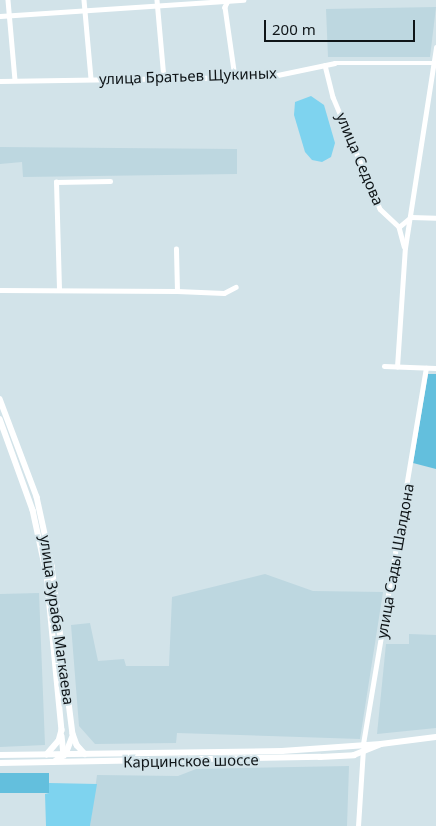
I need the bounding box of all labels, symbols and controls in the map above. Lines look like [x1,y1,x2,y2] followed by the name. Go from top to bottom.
[266,10,417,42] scale bar
[272,19,316,39] text: 200 m
[99,64,277,88] street label: улица Братьев Щукиных
[332,110,388,208] street label: улица Седова
[373,482,417,640] street label: улица Сады Шалдона
[36,534,78,706] street label: улица Зураба Магкаева
[123,751,259,771] street label: Карцинское шоссе

